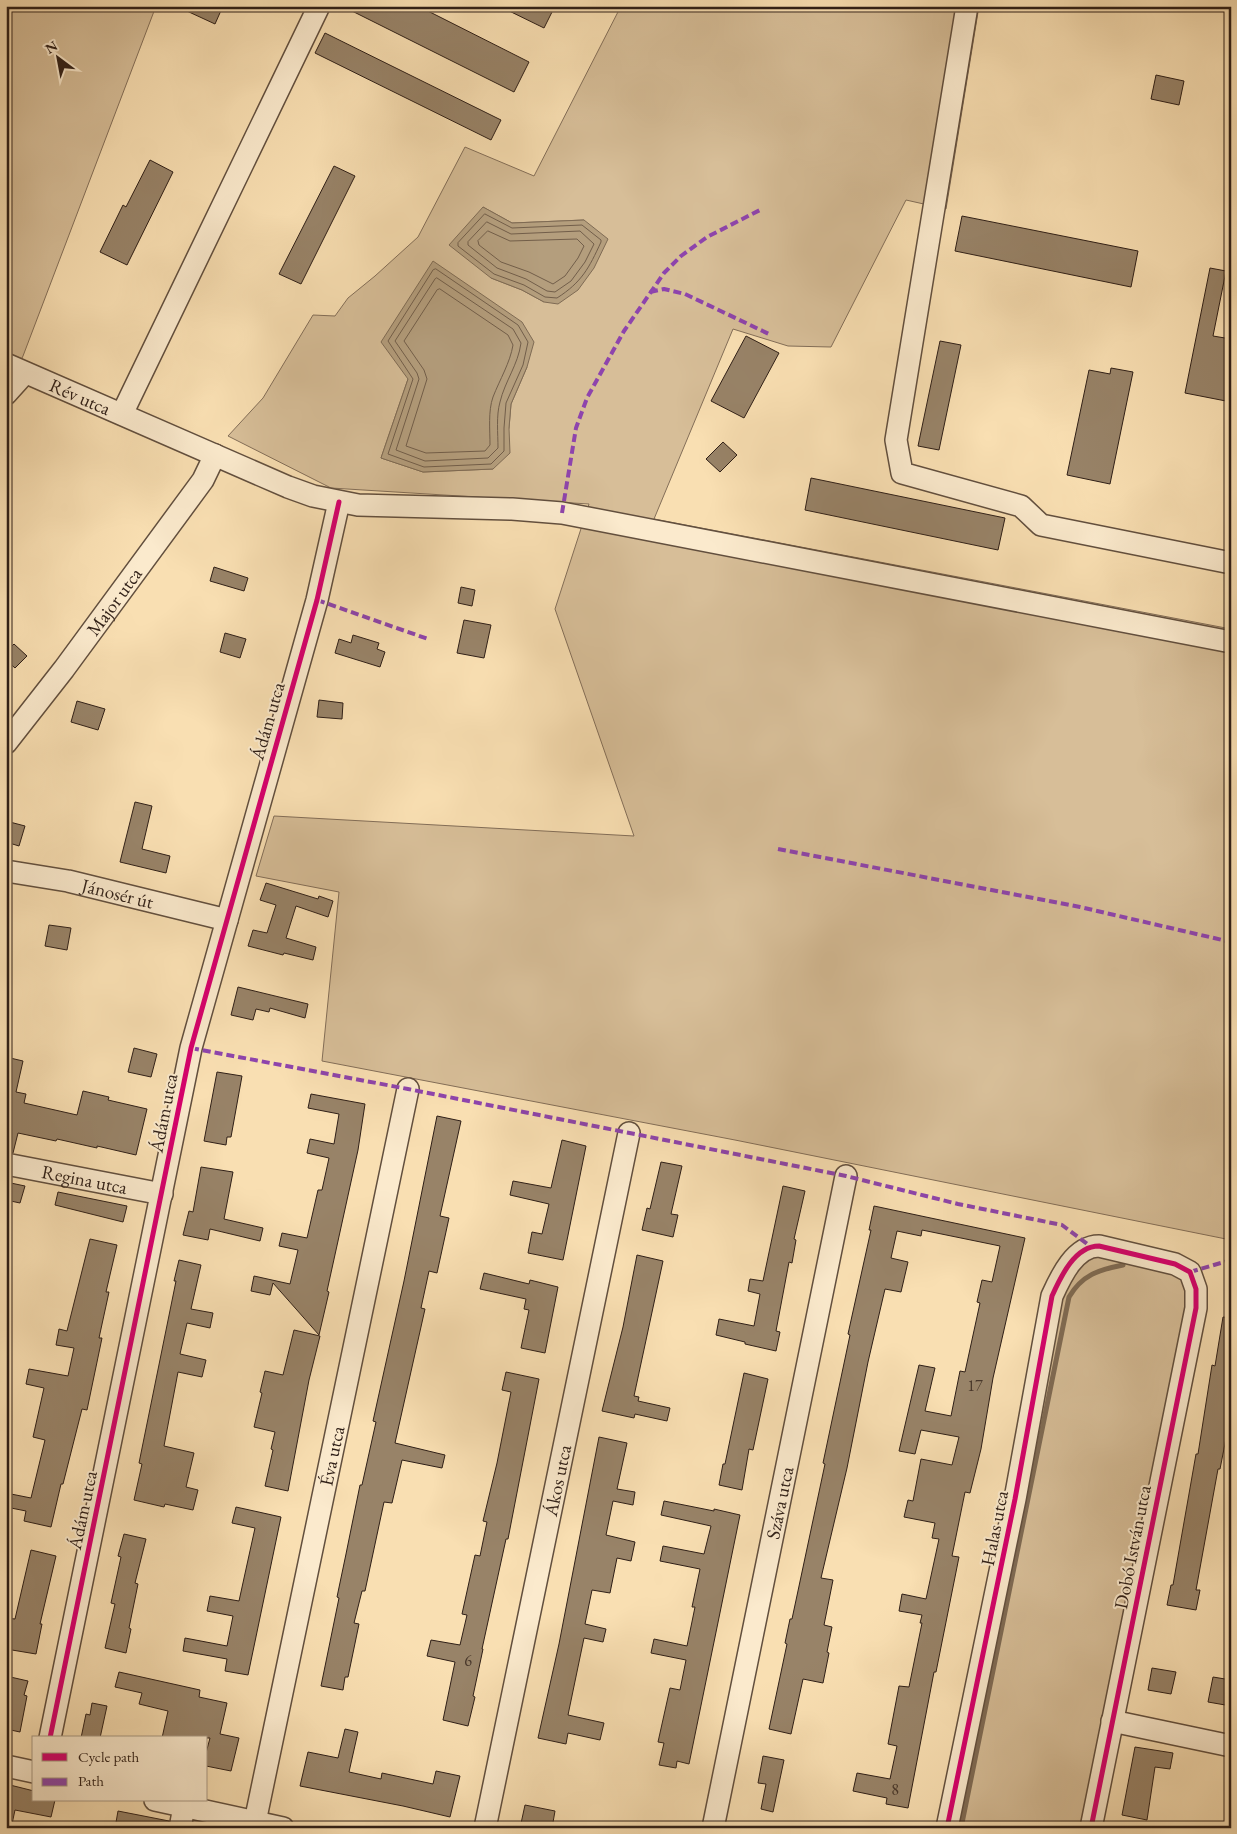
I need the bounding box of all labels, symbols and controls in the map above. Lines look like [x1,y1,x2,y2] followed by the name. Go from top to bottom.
[32,32,82,82] north arrow
[42,36,61,58] text: N
[46,373,115,421] street label: Rév utca
[81,562,148,641] street label: Major utca
[244,679,291,764] street label: Ádám utca
[77,872,156,915] street label: Jánosér út
[143,1071,183,1156] street label: Ádám utca
[40,1159,130,1200] street label: Regina utca
[967,1375,983,1396] house number: 17
[313,1423,350,1488] street label: Éva utca
[538,1442,577,1519] street label: Ákos utca
[760,1464,800,1541] street label: Száva utca
[62,1468,103,1553] street label: Ádám utca
[1108,1483,1157,1611] street label: Dobó István utca
[975,1488,1014,1568] street label: Halas utca
[464,1650,472,1671] house number: 6
[32,1736,208,1802] legend
[78,1747,140,1766] text: Cycle path
[78,1771,104,1790] text: Path
[891,1779,899,1800] house number: 8

